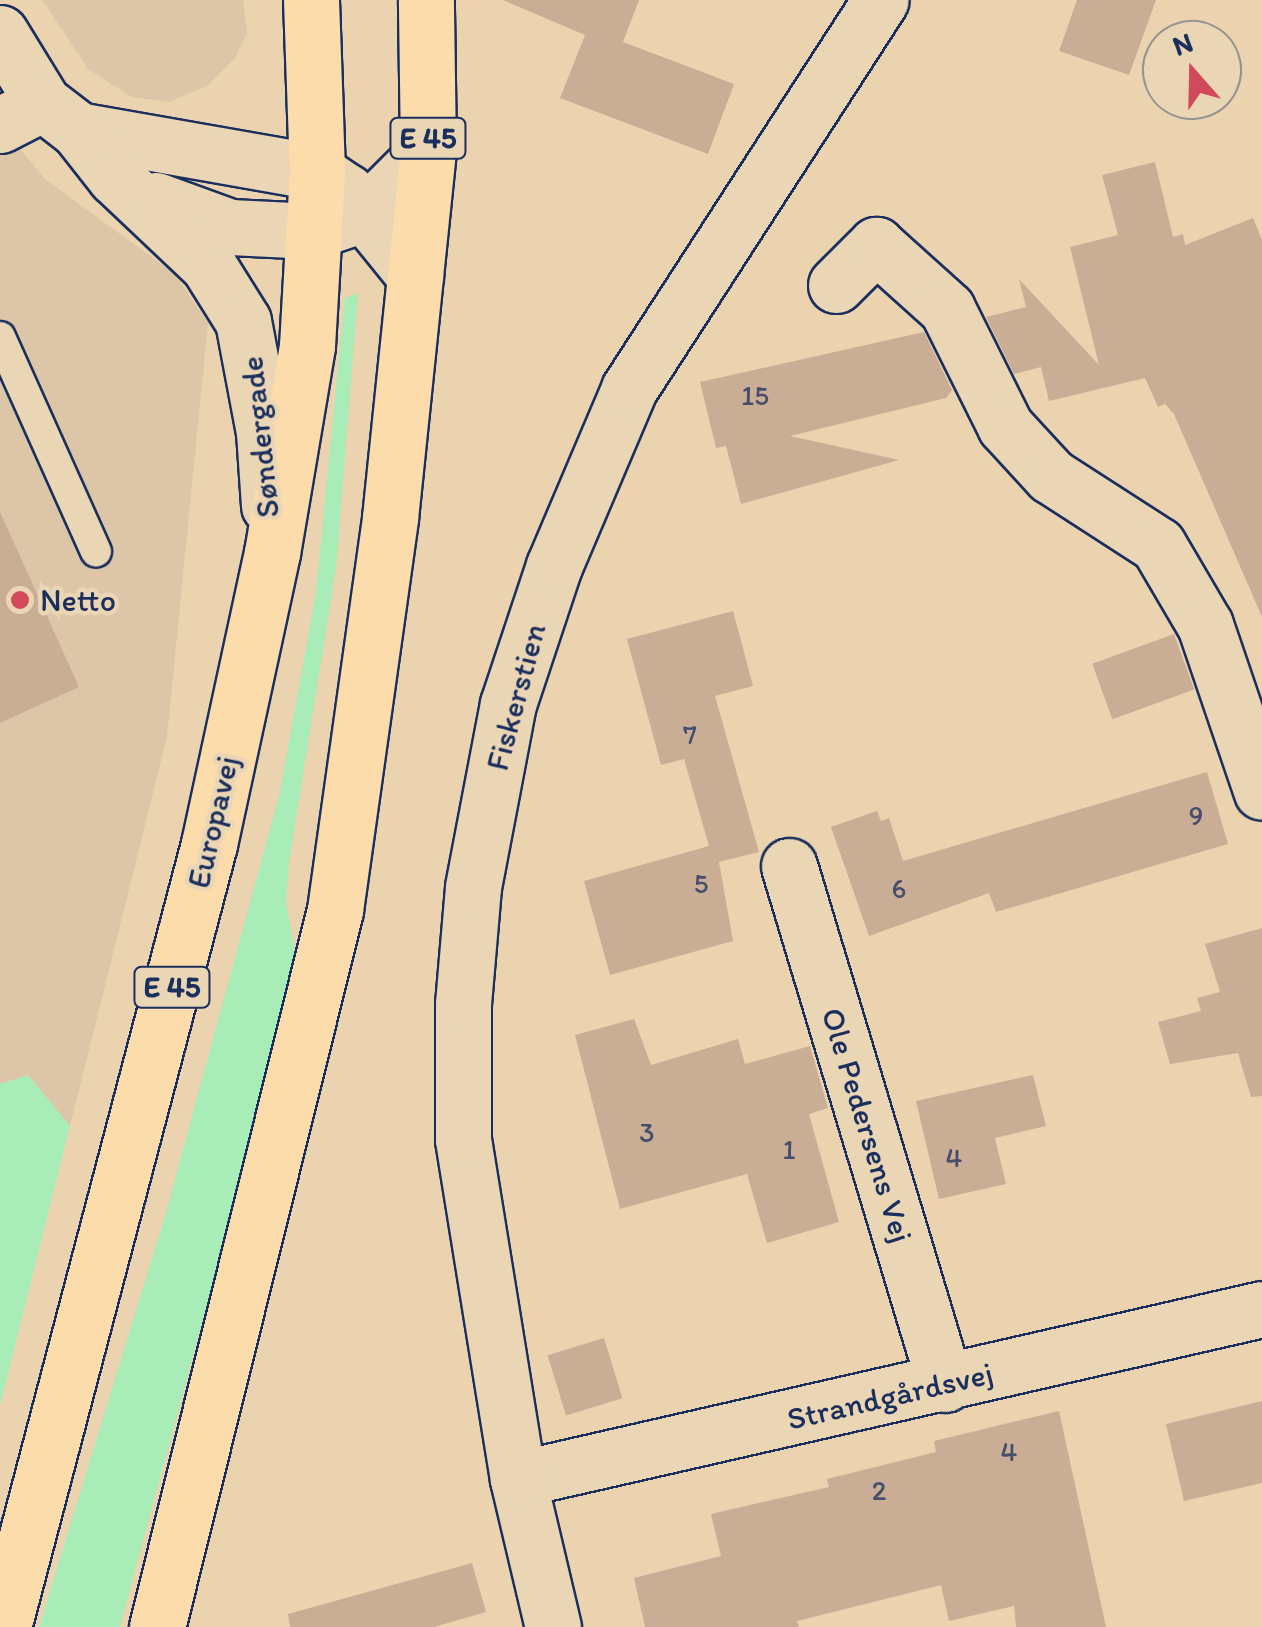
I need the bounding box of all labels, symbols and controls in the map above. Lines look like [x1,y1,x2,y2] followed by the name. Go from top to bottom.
[1142,20,1242,120] north arrow
[1168,24,1197,63] text: N
[388,113,468,163] road number: E 45
[232,354,288,520] street label: Søndergade
[741,378,769,412] house number: 15
[40,581,116,619] place label: Netto
[9,589,31,611] marker: Netto
[478,619,554,775] street label: Fiskerstien
[683,717,697,751] house number: 7
[179,752,247,892] street label: Europavej
[1189,798,1203,832] house number: 9
[694,866,708,900] house number: 5
[892,871,906,905] house number: 6
[132,962,212,1012] road number: E 45
[813,1004,921,1246] street label: Ole Pedersens Vej
[639,1115,655,1149] house number: 3
[783,1132,795,1166] house number: 1
[946,1140,962,1174] house number: 4
[783,1354,997,1438] street label: Strandgårdsvej
[1001,1434,1017,1468] house number: 4
[872,1473,886,1507] house number: 2

